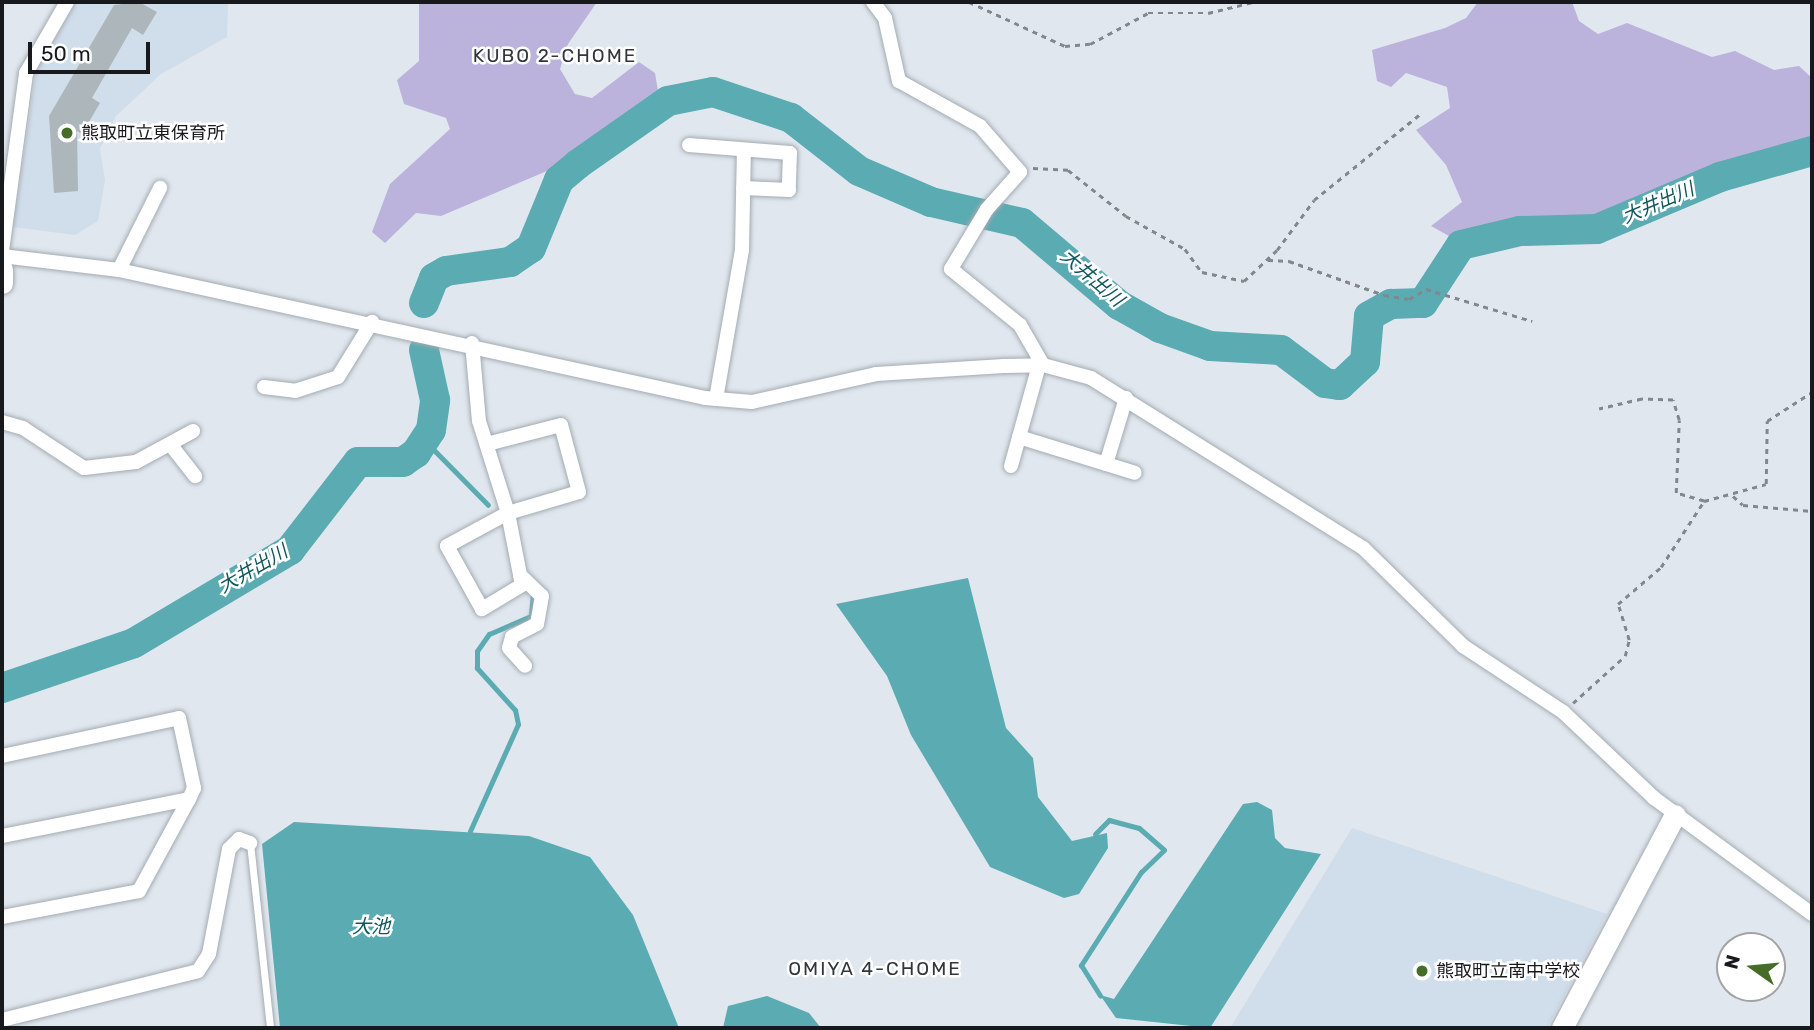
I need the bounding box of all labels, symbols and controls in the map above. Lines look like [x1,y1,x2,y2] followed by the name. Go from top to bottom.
[32,28,154,72] scale bar
[41,41,91,66] text: 50 m
[474,45,636,67] district label: KUBO 2-CHOME
[81,122,225,144] place label: 熊取町立東保育所
[59,125,75,141] marker: 熊取町立東保育所
[1619,178,1697,228] water label: 大井出川
[1056,244,1128,312] water label: 大井出川
[214,540,292,598] water label: 大井出川
[352,916,390,938] water label: 大池
[1716,932,1786,1002] north arrow
[1719,952,1745,972] text: N
[790,958,960,980] district label: OMIYA 4-CHOME
[1436,960,1580,982] place label: 熊取町立南中学校
[1414,963,1430,979] marker: 熊取町立南中学校

